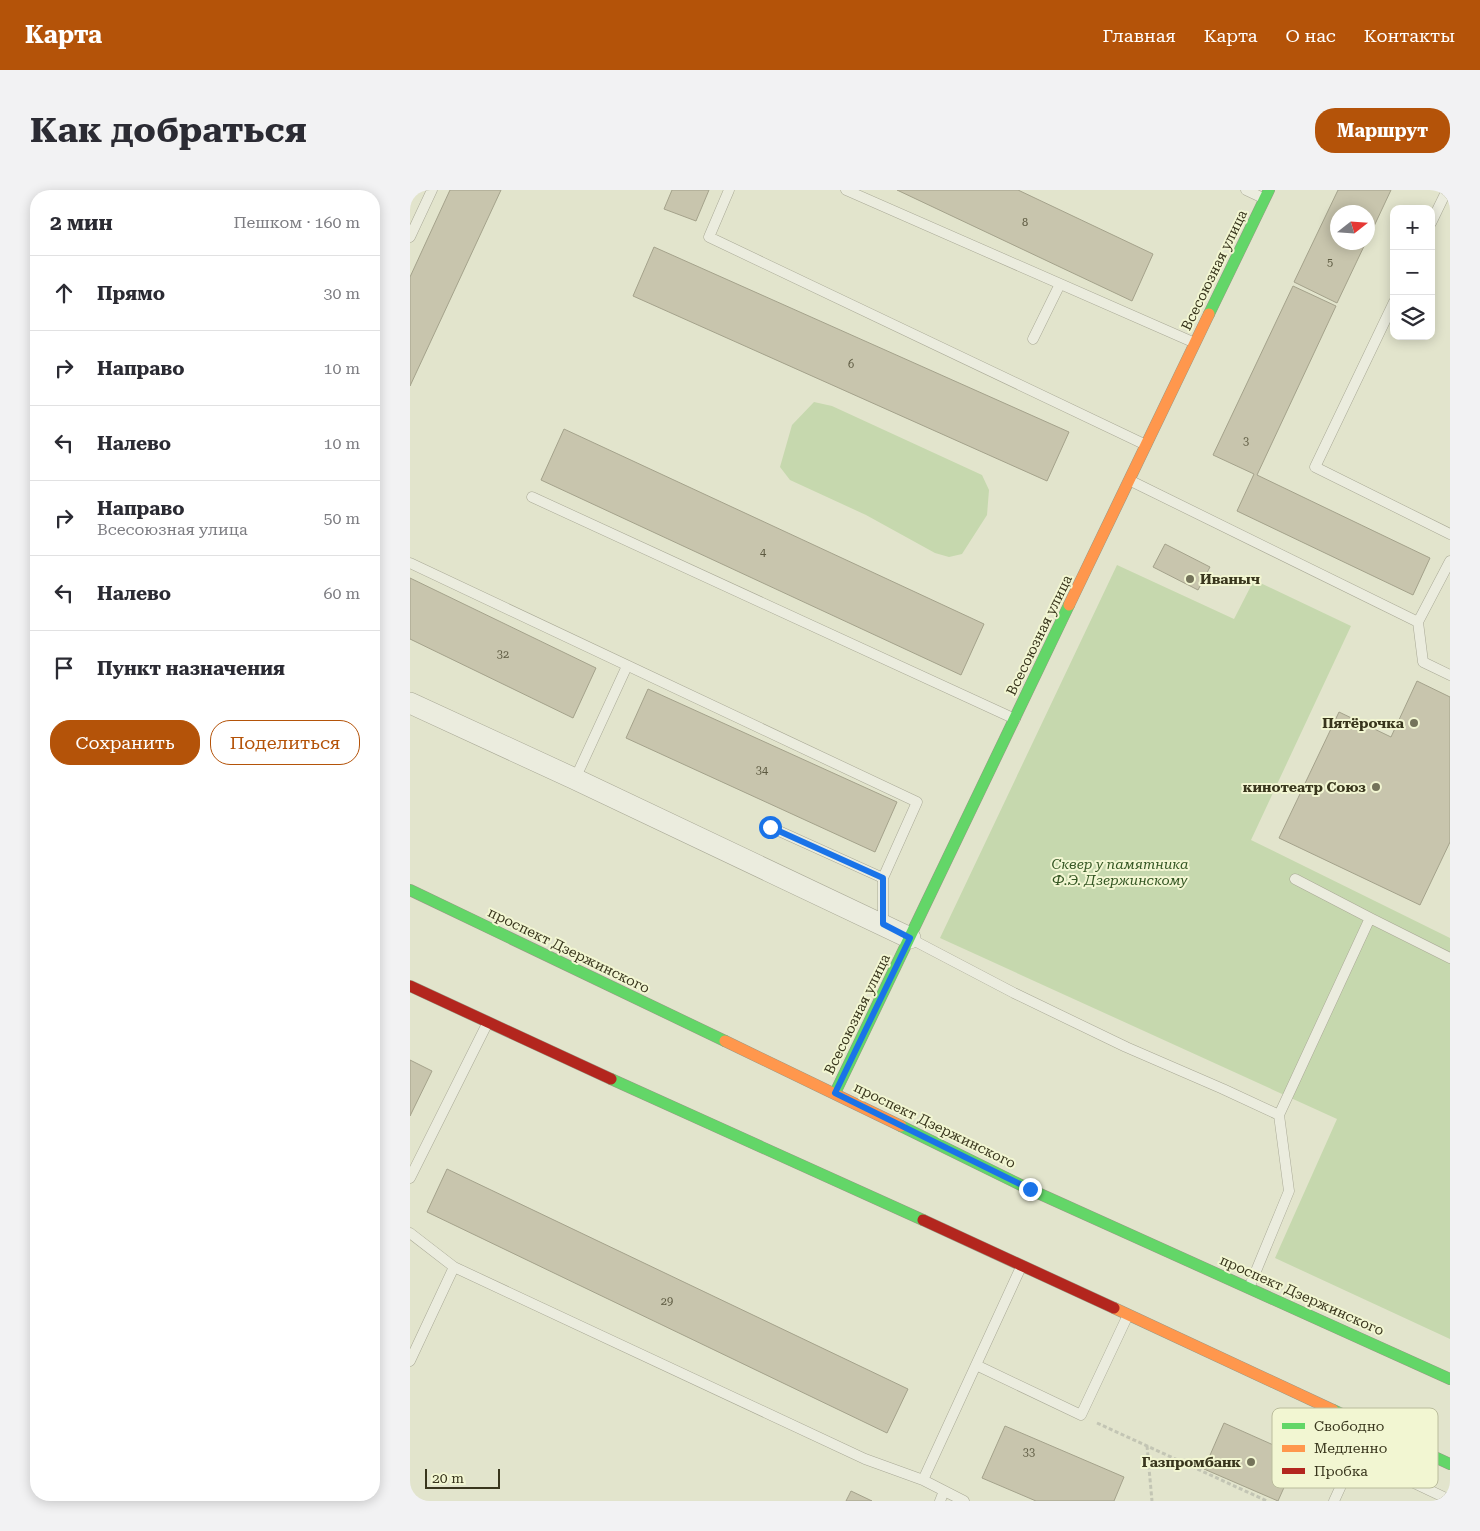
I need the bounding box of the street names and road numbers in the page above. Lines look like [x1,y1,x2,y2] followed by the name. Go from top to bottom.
[1178,207,1250,333] street label: Всесоюзная улица
[1003,572,1075,698] street label: Всесоюзная улица
[486,904,652,996] street label: проспект Дзержинского
[821,951,893,1077] street label: Всесоюзная улица
[852,1079,1018,1171] street label: проспект Дзержинского
[1217,1252,1387,1338] street label: проспект Дзержинского

